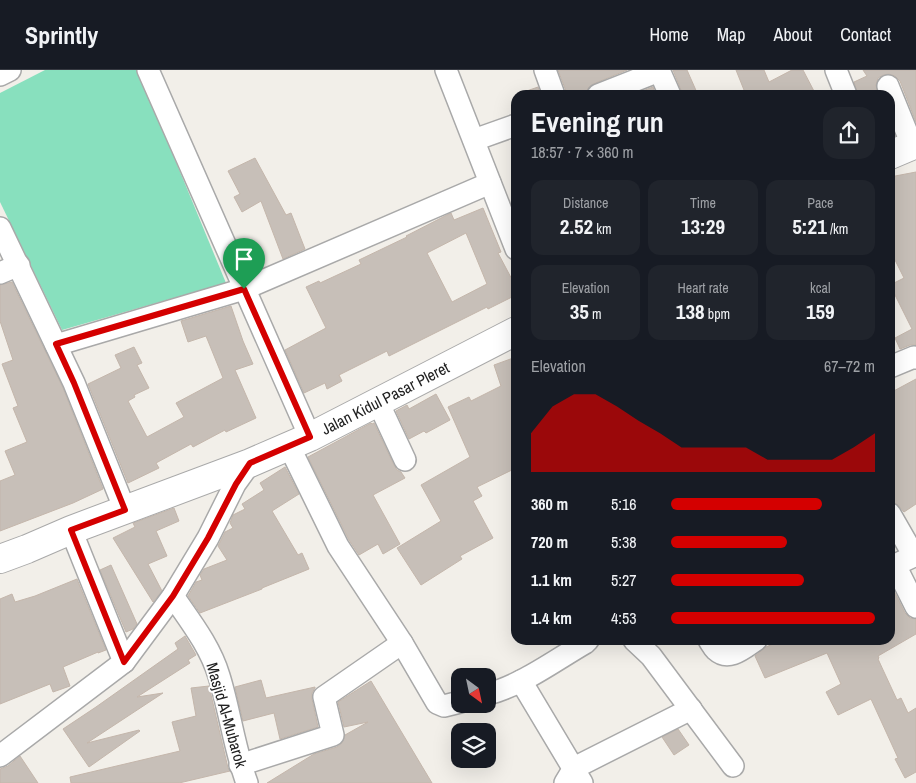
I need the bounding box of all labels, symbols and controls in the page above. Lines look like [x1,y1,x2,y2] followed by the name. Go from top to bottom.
[25,19,98,51] text: Sprintly
[649,22,689,47] text: Home
[717,22,746,47] text: Map
[774,22,812,47] text: About
[840,22,891,47] text: Contact
[531,103,664,141] text: Evening run
[823,107,875,159] button: share
[531,141,634,163] text: 18:57 · 7 × 360 m
[563,194,608,212] text: Distance
[690,194,716,212] text: Time
[807,194,833,212] text: Pace
[560,212,593,241] text: 2.52
[681,212,725,241] text: 13:29
[792,212,827,241] text: 5:21
[593,220,612,238] text: km
[827,220,848,238] text: /km
[223,238,265,289] pin
[230,245,258,273] icon: arrive
[562,279,610,297] text: Elevation
[677,279,729,297] text: Heart rate
[810,279,831,297] text: kcal
[570,297,589,326] text: 35
[676,297,705,326] text: 138
[806,297,835,326] text: 159
[589,305,602,323] text: m
[705,305,730,323] text: bpm
[531,355,586,377] text: Elevation
[824,355,875,377] text: 67–72 m
[317,356,453,440] street label: Jalan Kidul Pasar Pleret
[531,493,568,515] text: 360 m
[611,493,637,515] text: 5:16
[531,531,568,553] text: 720 m
[611,531,637,553] text: 5:38
[531,569,572,591] text: 1.1 km
[611,569,637,591] text: 5:27
[531,607,572,629] text: 1.4 km
[611,607,637,629] text: 4:53
[201,660,253,771] street label: Masjid Al-Mubarok
[451,668,496,712] north arrow
[451,668,496,768] map controls
[451,723,496,768] button: layers

